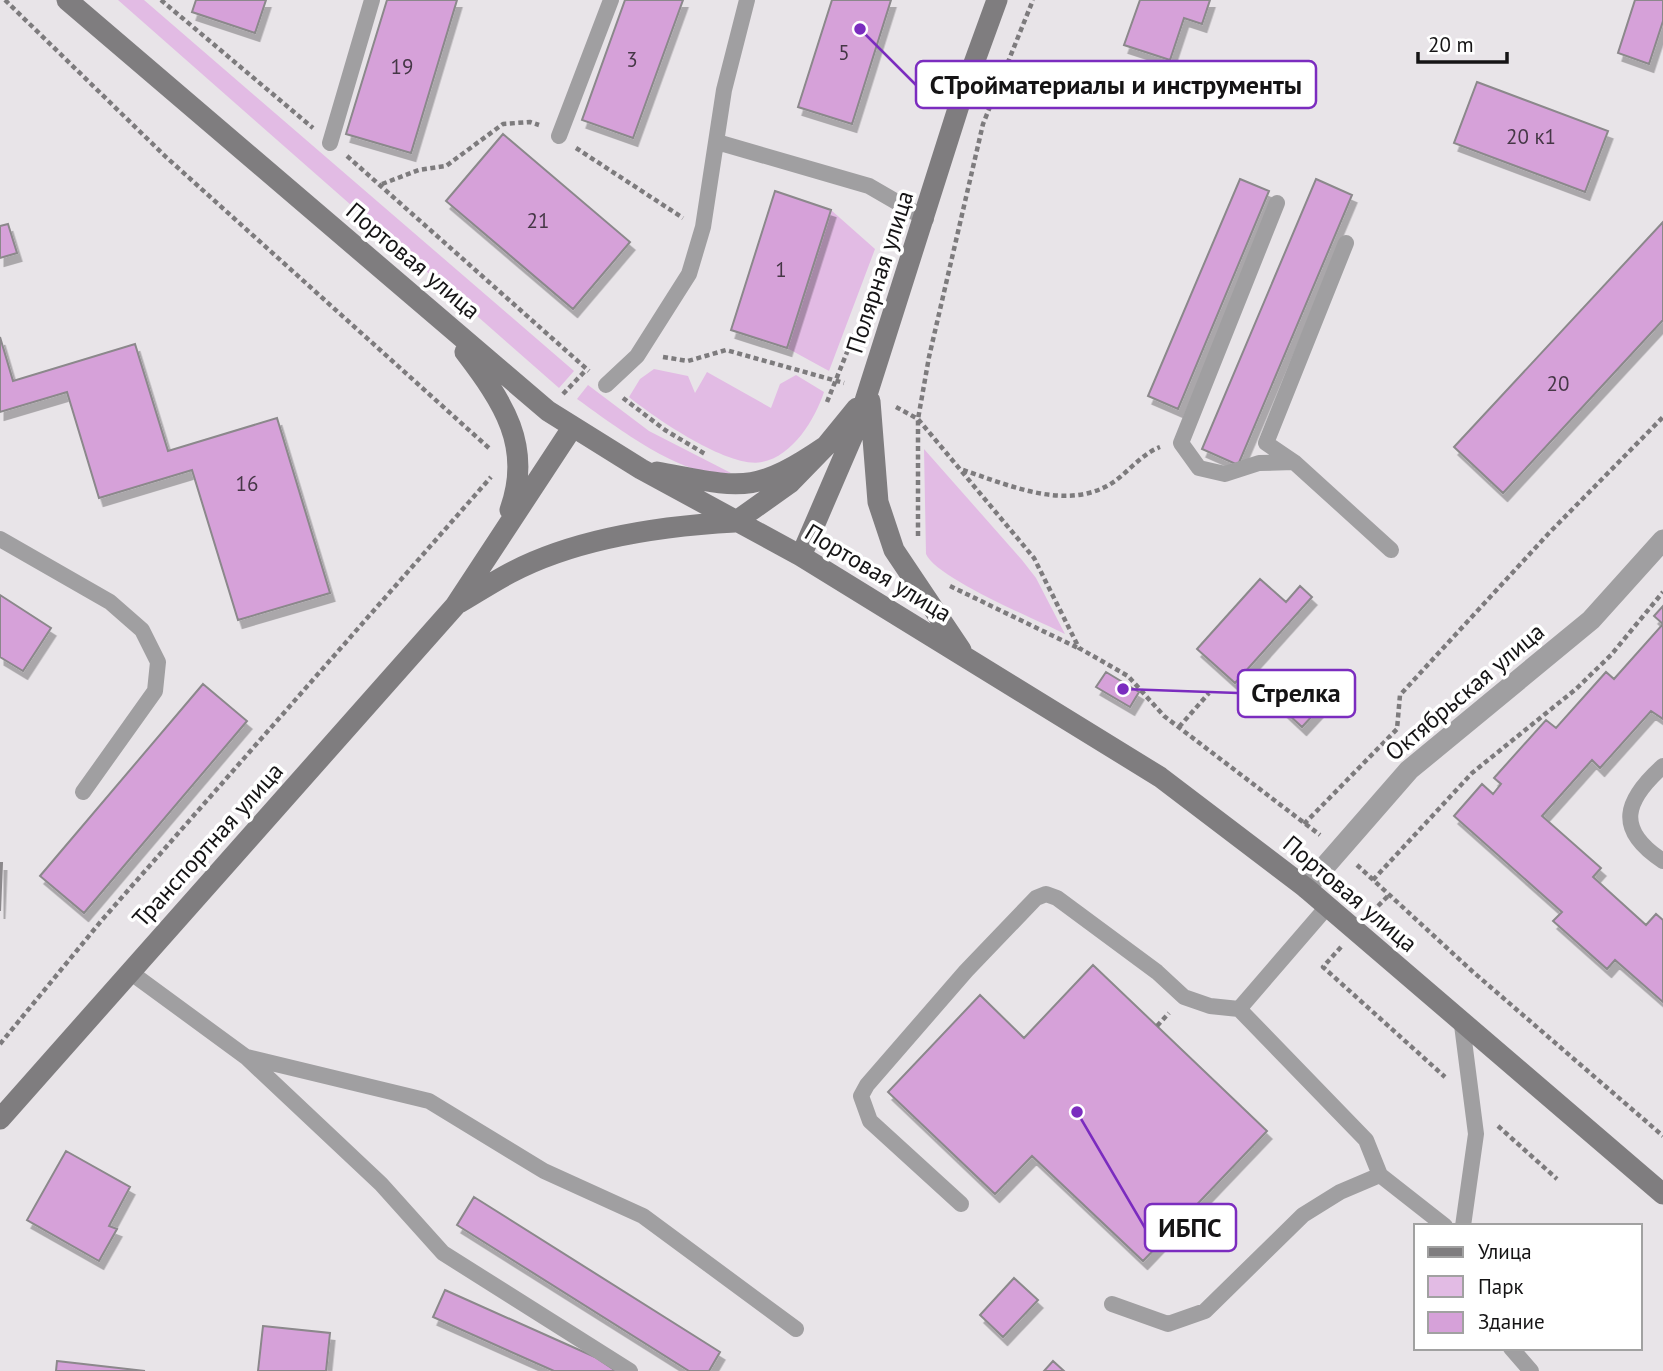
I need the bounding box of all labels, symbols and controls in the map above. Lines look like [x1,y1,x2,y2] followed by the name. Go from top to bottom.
[1418,21,1507,65] scale bar
[1428,31,1474,58] text: 20 m
[838,39,850,66] house number: 5
[626,46,638,73] house number: 3
[391,53,413,80] house number: 19
[916,61,1316,108] callout: СТройматериалы и инструменты
[930,68,1302,101] text: СТройматериалы и инструменты
[1506,123,1556,150] house number: 20 к1
[839,187,920,357] street label: Полярная улица
[340,195,487,326] street label: Портовая улица
[527,207,549,234] house number: 21
[775,256,787,283] house number: 1
[1547,370,1569,397] house number: 20
[236,470,258,497] house number: 16
[799,517,957,629] street label: Портовая улица
[1379,616,1551,767] street label: Октябрьская улица
[1238,670,1355,717] callout: Стрелка
[1251,676,1341,709] text: Стрелка
[126,756,290,933] street label: Транспортная улица
[1277,828,1424,959] street label: Портовая улица
[1145,1204,1236,1251] callout: ИБПС
[1158,1211,1222,1244] text: ИБПС
[1414,1224,1642,1350] legend
[1478,1238,1532,1265] text: Улица
[1478,1273,1524,1300] text: Парк
[1478,1308,1545,1335] text: Здание

